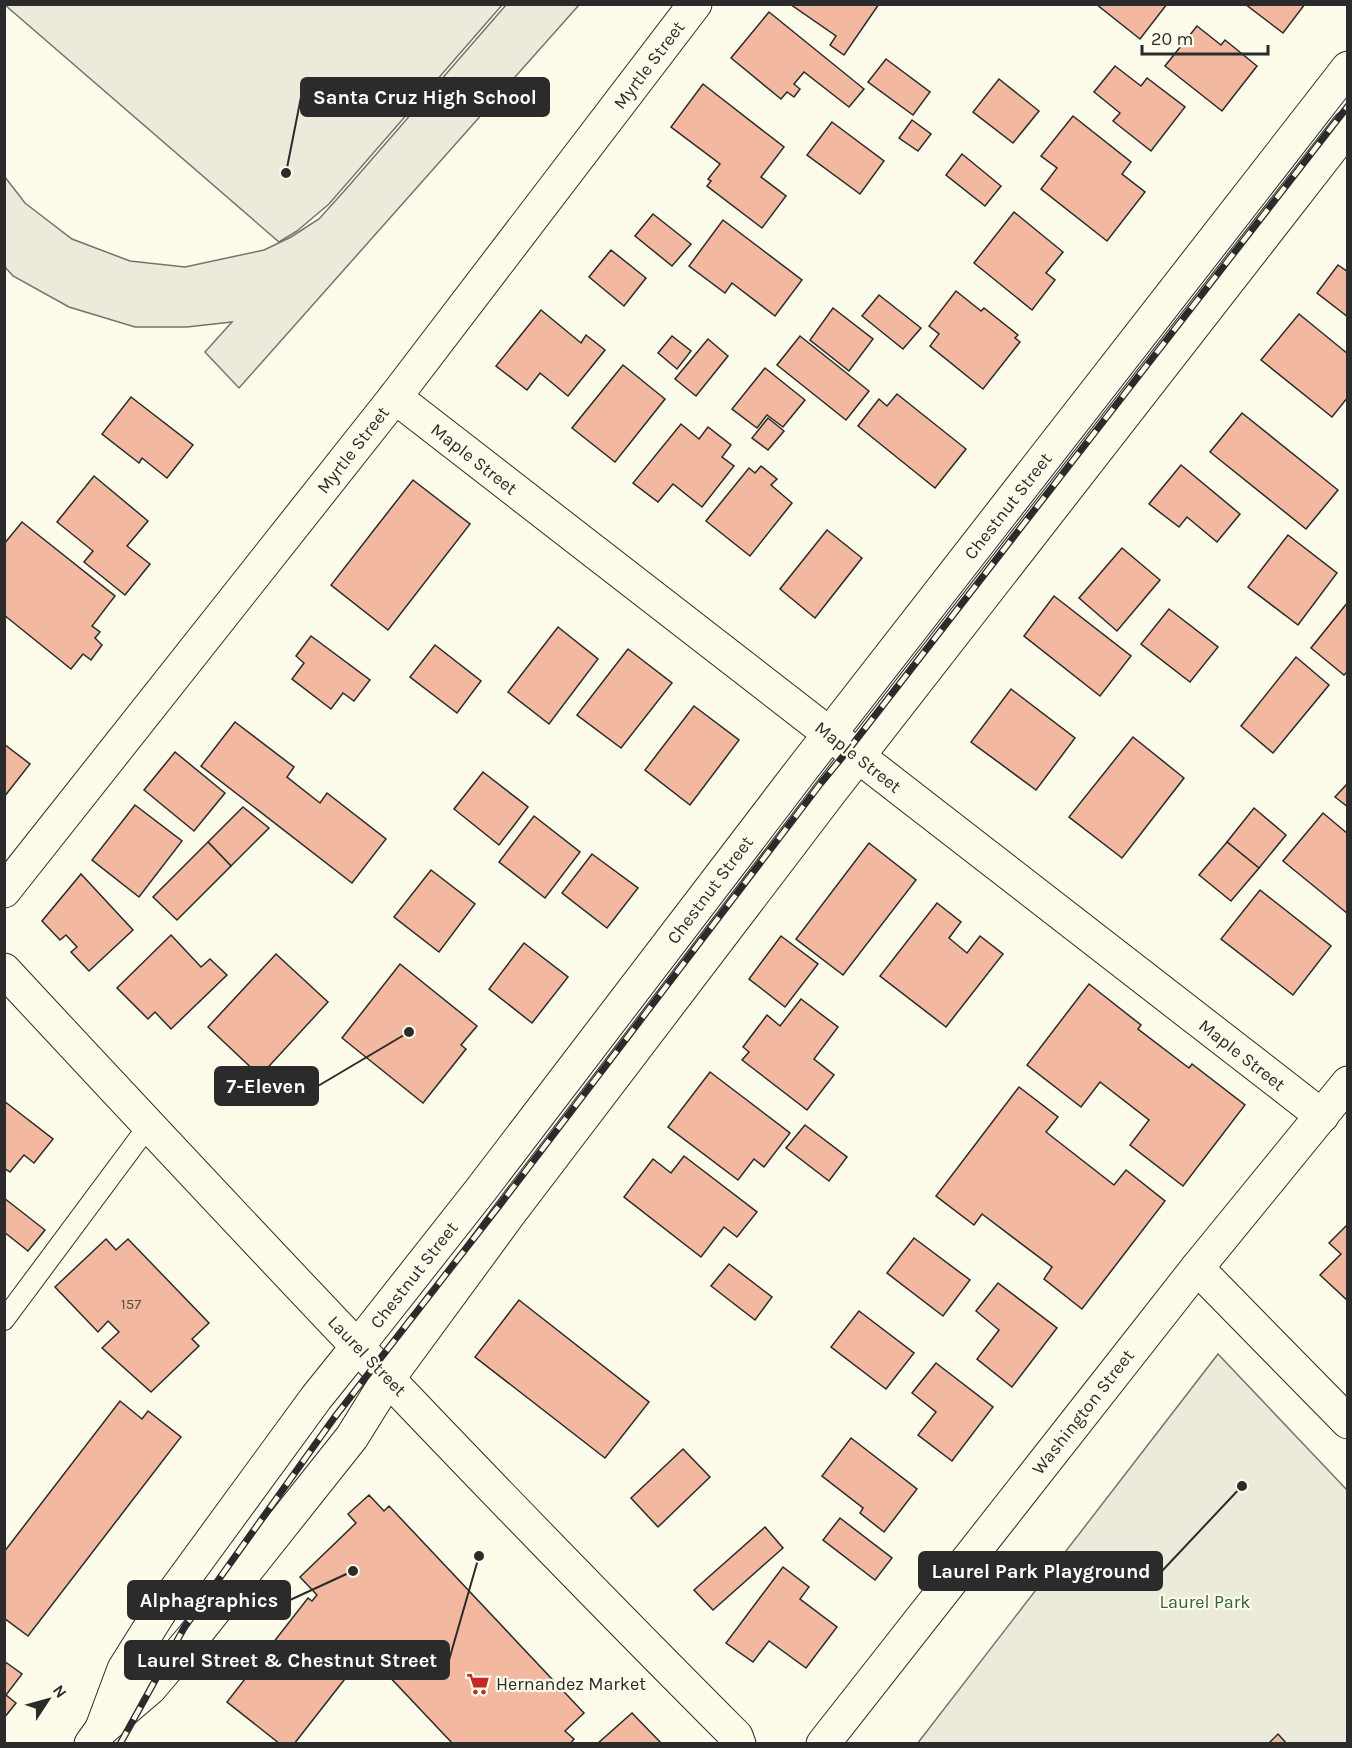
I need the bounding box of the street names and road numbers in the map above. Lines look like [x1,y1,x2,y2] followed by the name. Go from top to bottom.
[609,16,689,113] street label: Myrtle Street
[312,402,394,498] street label: Myrtle Street
[426,418,522,500] street label: Maple Street
[959,448,1057,564] street label: Chestnut Street
[810,716,906,798] street label: Maple Street
[662,831,758,948] street label: Chestnut Street
[1194,1014,1290,1096] street label: Maple Street
[365,1217,463,1333] street label: Chestnut Street
[323,1311,411,1401] street label: Laurel Street
[1027,1345,1139,1479] street label: Washington Street

